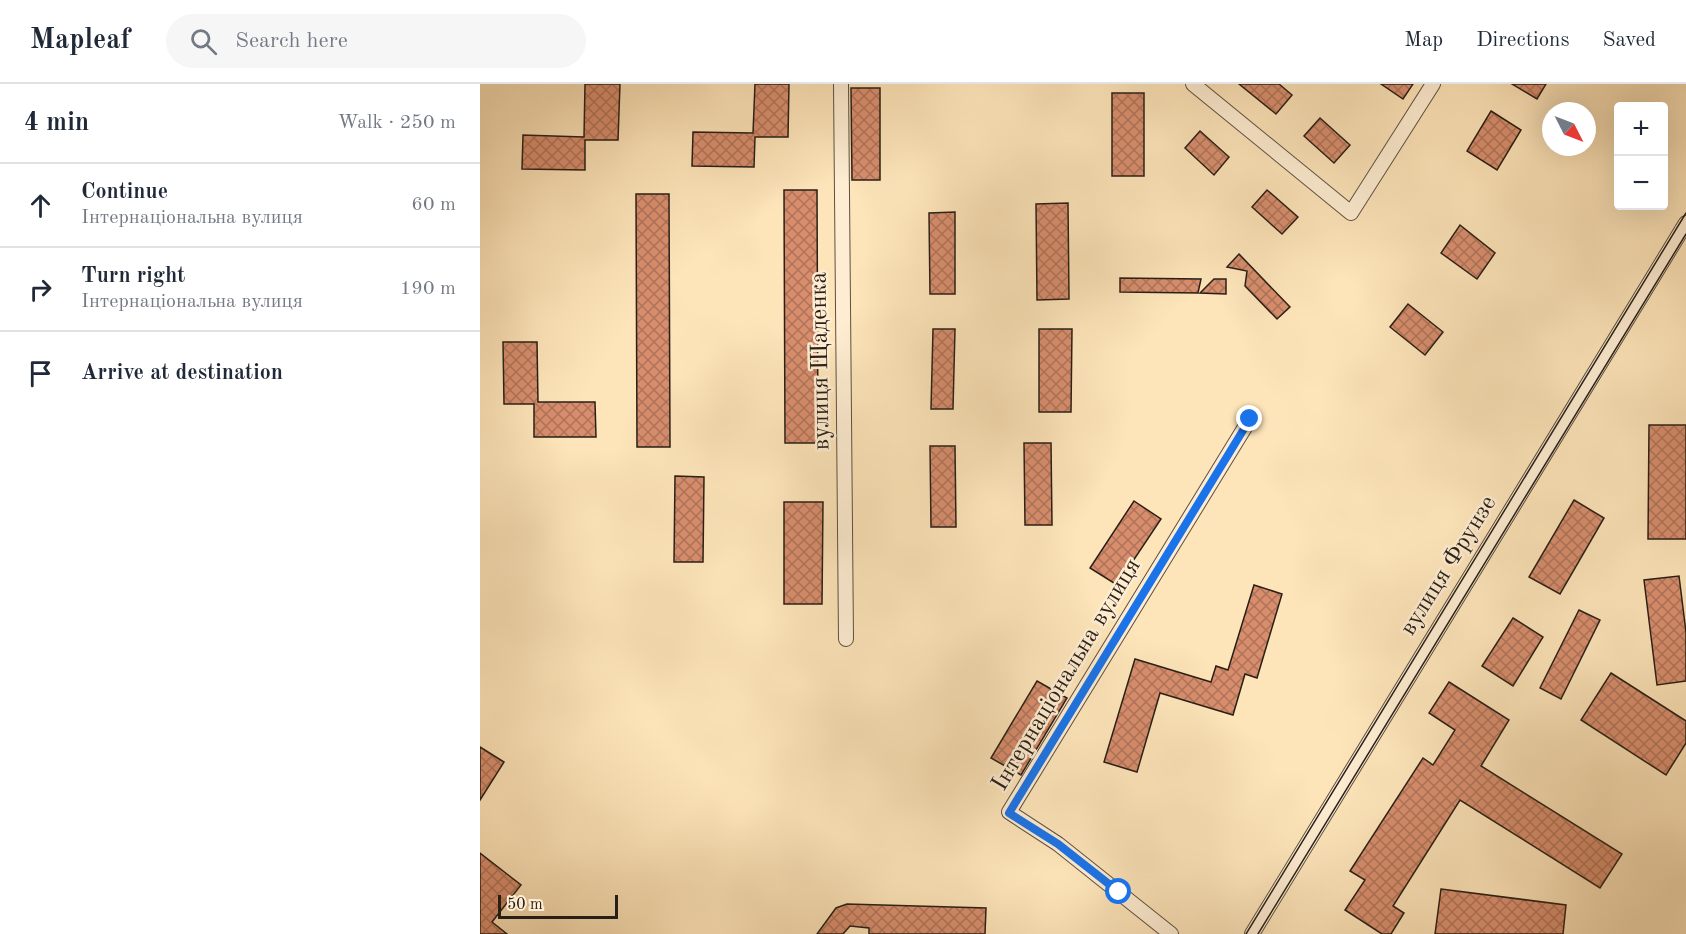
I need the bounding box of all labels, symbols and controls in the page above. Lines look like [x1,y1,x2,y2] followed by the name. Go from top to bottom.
[166,14,586,68] search box
[187,25,220,58] icon: search
[30,27,130,55] text: Mapleaf
[235,30,348,52] text: Search here
[1404,30,1443,51] text: Map
[1476,30,1570,51] text: Directions
[1603,30,1656,51] text: Saved
[1542,102,1596,156] north arrow
[1614,102,1668,210] map controls
[1614,102,1668,156] button: +
[24,110,89,136] text: 4 min
[337,113,456,133] text: Walk · 250 m
[1614,156,1668,210] button: −
[81,181,168,203] text: Continue
[24,189,57,222] icon: ahead
[411,195,456,215] text: 60 m
[81,208,303,228] text: Інтернаціональна вулиця
[81,265,185,287] text: Turn right
[807,271,835,451] street label: вулиця Щаденка
[24,273,57,306] icon: right
[400,279,456,299] text: 190 m
[81,292,303,312] text: Інтернаціональна вулиця
[24,357,57,390] icon: arrive
[81,362,283,384] text: Arrive at destination
[1236,405,1262,431] route end
[1397,492,1501,640] street label: вулиця Фрунзе
[988,555,1146,795] street label: Інтернаціональна вулиця
[1105,878,1131,904] route start
[498,892,618,920] scale bar
[507,897,543,913] text: 50 m

